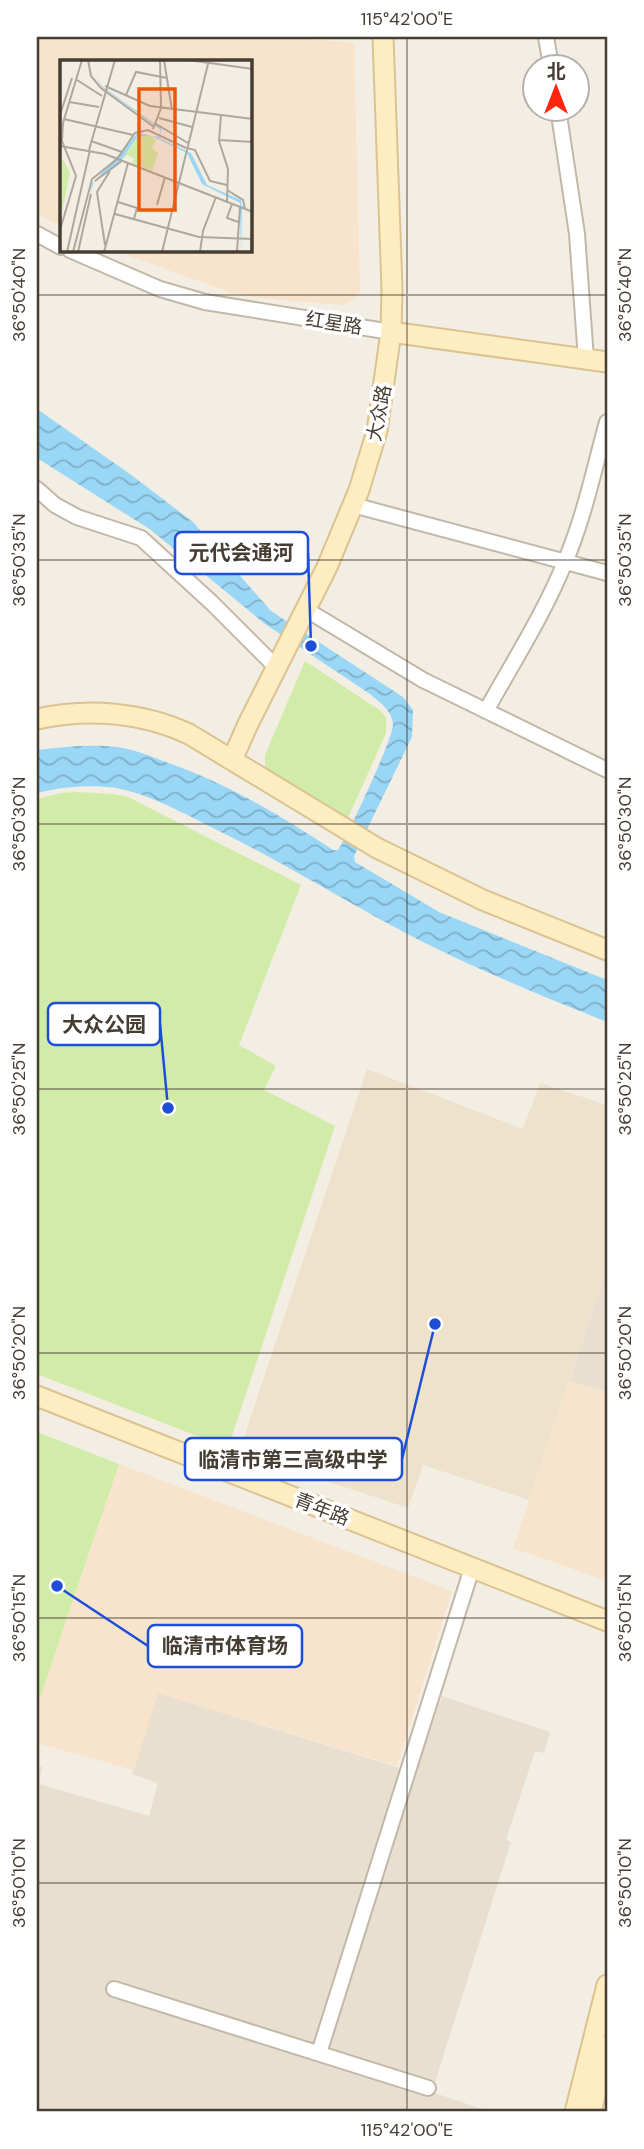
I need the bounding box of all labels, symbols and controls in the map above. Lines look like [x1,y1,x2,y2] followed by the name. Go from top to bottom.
[361,7,453,31] text: 115°42'00"E
[522,52,592,122] north arrow
[546,59,566,84] text: 北
[60,60,252,252] inset map
[7,248,31,342] text: 36°50'40"N
[613,248,637,342] text: 36°50'40"N
[304,306,364,340] street label: 红星路
[361,383,397,443] street label: 大众路
[7,513,31,607] text: 36°50'35"N
[613,513,637,607] text: 36°50'35"N
[175,532,308,574] callout: 元代会通河
[189,539,294,567] text: 元代会通河
[7,777,31,871] text: 36°50'30"N
[613,777,637,871] text: 36°50'30"N
[48,1003,160,1045] callout: 大众公园
[62,1011,146,1039] text: 大众公园
[7,1043,31,1136] text: 36°50'25"N
[613,1043,637,1136] text: 36°50'25"N
[7,1306,31,1400] text: 36°50'20"N
[613,1306,637,1400] text: 36°50'20"N
[185,1438,402,1480] callout: 临清市第三高级中学
[199,1446,388,1474] text: 临清市第三高级中学
[291,1487,353,1531] street label: 青年路
[7,1574,31,1662] text: 36°50'15"N
[613,1574,637,1662] text: 36°50'15"N
[148,1625,302,1667] callout: 临清市体育场
[162,1632,288,1660] text: 临清市体育场
[7,1838,31,1928] text: 36°50'10"N
[613,1838,637,1928] text: 36°50'10"N
[361,2118,453,2142] text: 115°42'00"E

